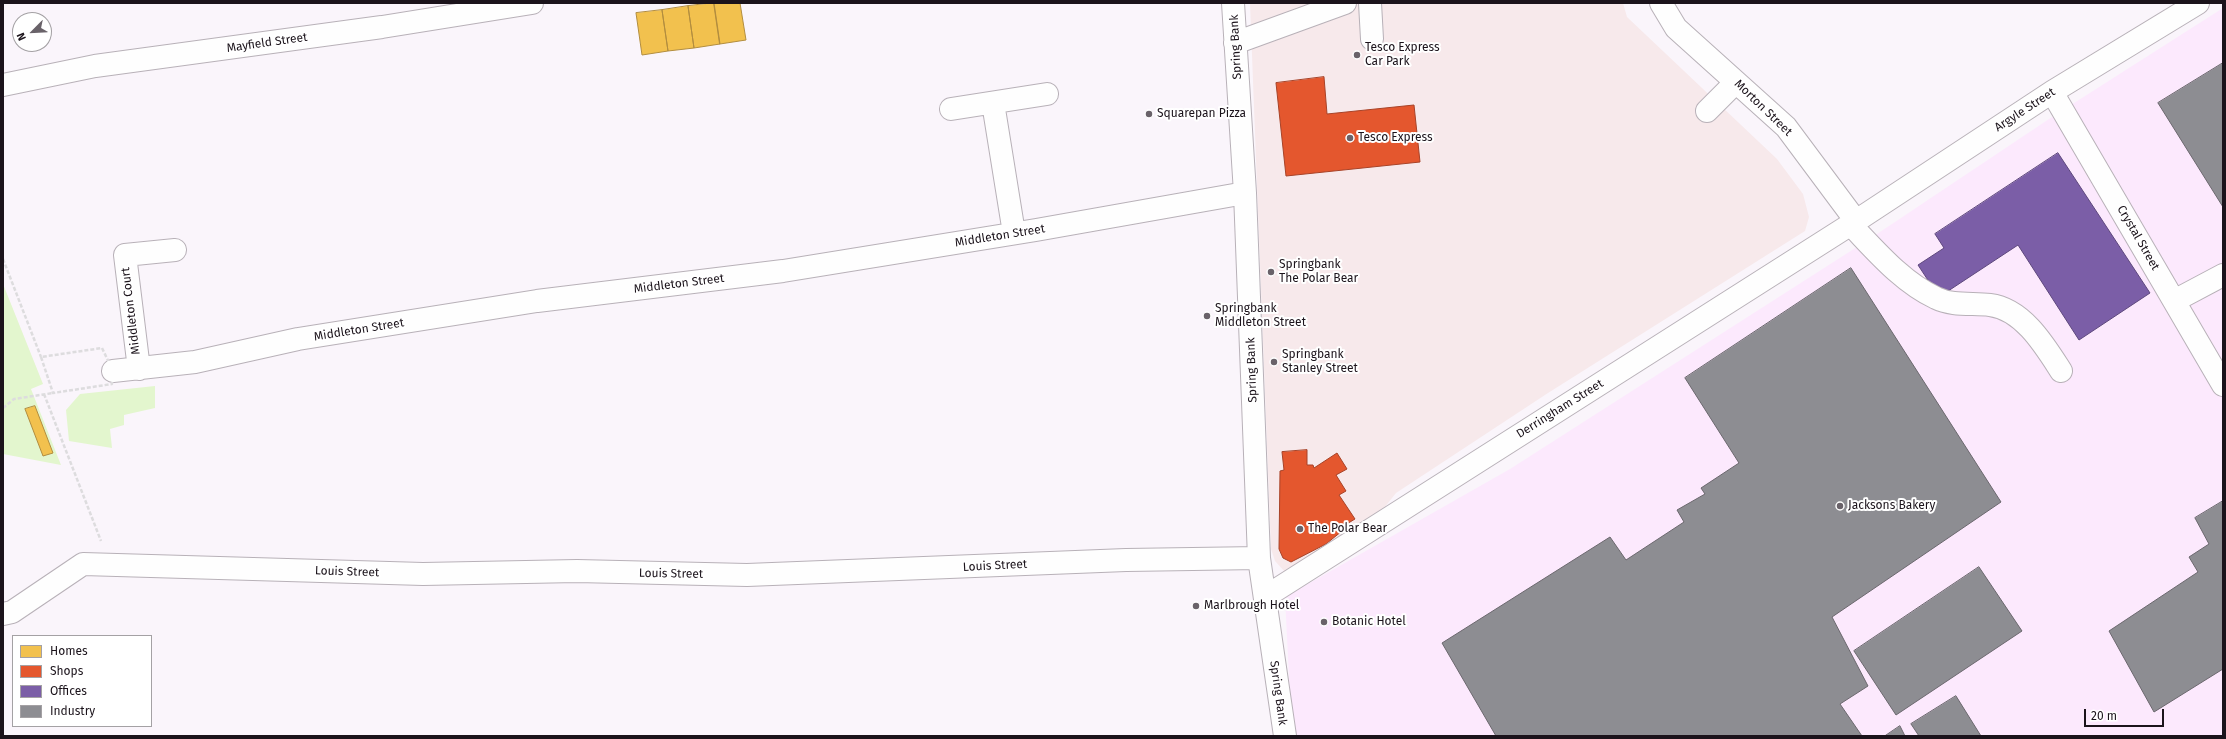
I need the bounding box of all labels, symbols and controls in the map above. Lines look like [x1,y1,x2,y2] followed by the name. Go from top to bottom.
[12,12,52,52] north arrow
[1227,14,1245,80] street label: Spring Bank
[226,30,308,56] street label: Mayfield Street
[14,31,29,43] text: N
[1365,41,1440,69] place label: Tesco Express Car Park
[1352,50,1362,60] marker: Tesco Express Car Park
[1731,77,1795,139] street label: Morton Street
[1992,85,2058,135] street label: Argyle Street
[1157,107,1246,121] place label: Squarepan Pizza
[1144,109,1154,119] marker: Squarepan Pizza
[1358,131,1433,145] place label: Tesco Express
[1345,133,1355,143] marker: Tesco Express
[2114,203,2162,273] street label: Crystal Street
[954,222,1046,250] street label: Middleton Street
[1279,258,1358,286] place label: Springbank The Polar Bear
[118,267,144,355] street label: Middleton Court
[1266,267,1276,277] marker: Springbank The Polar Bear
[633,271,725,297] street label: Middleton Street
[1215,302,1306,330] place label: Springbank Middleton Street
[1202,311,1212,321] marker: Springbank Middleton Street
[313,316,405,344] street label: Middleton Street
[1244,337,1260,403] street label: Spring Bank
[1282,348,1358,376] place label: Springbank Stanley Street
[1269,357,1279,367] marker: Springbank Stanley Street
[1514,376,1606,442] street label: Derringham Street
[1848,499,1935,513] place label: Jacksons Bakery
[1835,501,1845,511] marker: Jacksons Bakery
[1308,522,1387,536] place label: The Polar Bear
[1295,524,1305,534] marker: The Polar Bear
[962,557,1028,575] street label: Louis Street
[315,564,379,580] street label: Louis Street
[639,566,703,582] street label: Louis Street
[1204,599,1299,613] place label: Marlbrough Hotel
[1191,601,1201,611] marker: Marlbrough Hotel
[1332,615,1406,629] place label: Botanic Hotel
[1319,617,1329,627] marker: Botanic Hotel
[12,635,152,727] legend
[50,644,88,658] text: Homes
[1266,660,1290,726] street label: Spring Bank
[50,664,83,678] text: Shops
[50,684,87,698] text: Offices
[2086,701,2166,727] scale bar
[50,704,95,718] text: Industry
[2091,709,2117,723] text: 20 m

